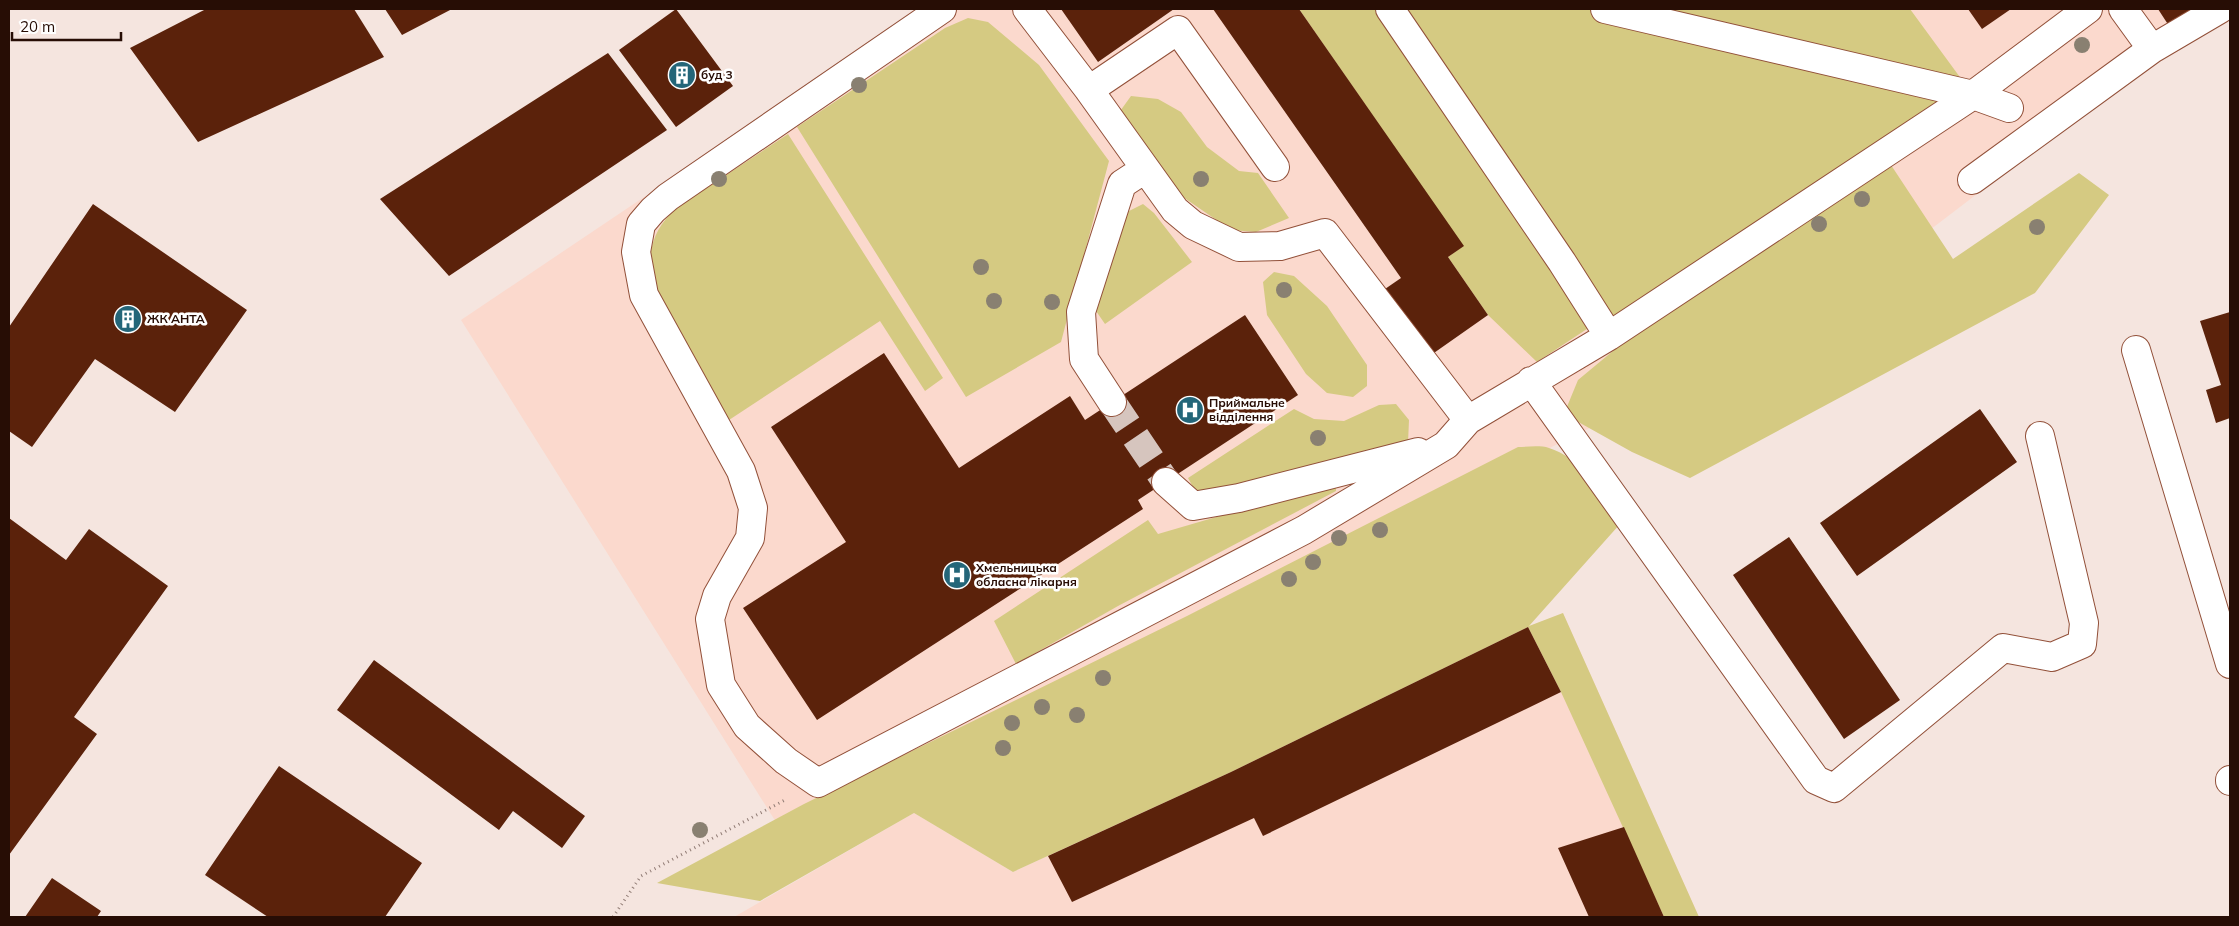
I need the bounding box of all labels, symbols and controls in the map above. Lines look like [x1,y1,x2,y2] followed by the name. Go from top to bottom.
[12,10,121,42] scale bar
[20,17,55,36] text: 20 m
[667,60,697,90] building icon: буд 3
[701,67,733,82] place label: буд 3
[113,304,143,334] building icon: ЖК АНТА
[147,311,205,326] place label: ЖК АНТА
[1175,395,1205,425] hospital icon: Приймальне відділення
[1209,395,1285,424] place label: Приймальне відділення
[942,560,972,590] hospital icon: Хмельницька обласна лікарня
[975,560,1077,589] place label: Хмельницька обласна лікарня

